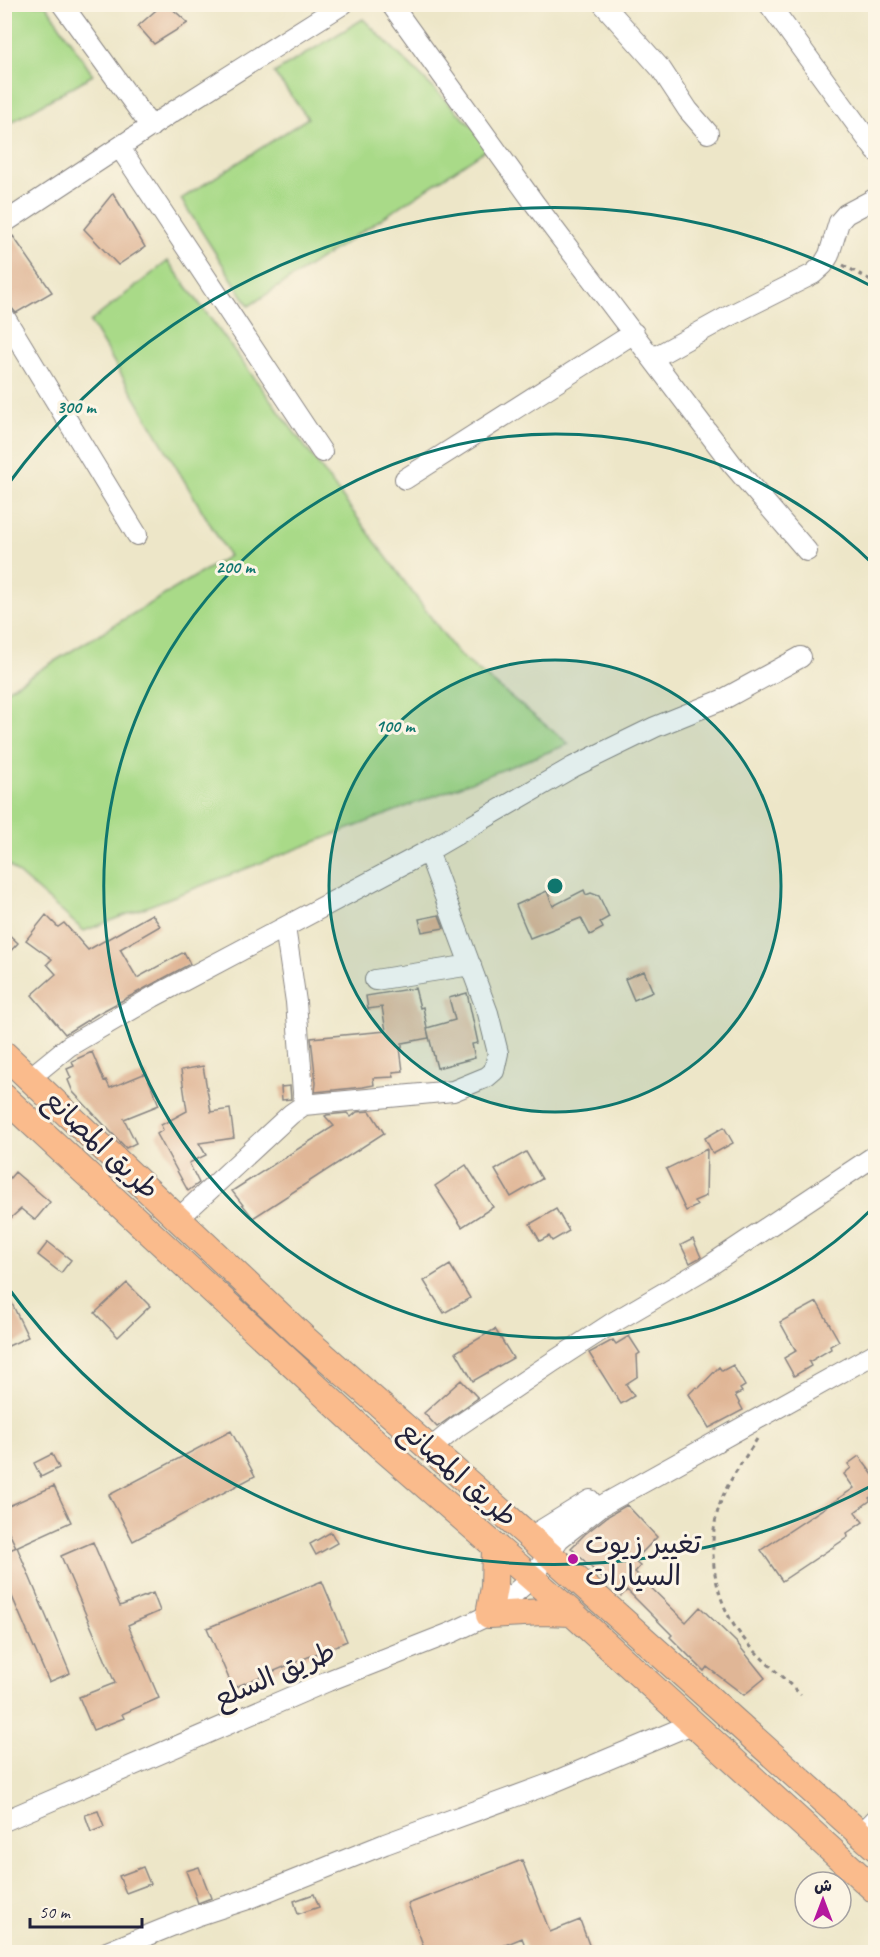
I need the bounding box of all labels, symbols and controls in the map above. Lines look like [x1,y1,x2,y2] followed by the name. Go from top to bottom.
[57,396,97,418] text: 300 m
[216,556,256,578] text: 200 m
[376,715,416,737] text: 100 m
[545,876,565,896] centre of rings
[35,1082,167,1208] street label: طريق المصانع
[391,1413,525,1536] street label: طريق المصانع
[585,1526,702,1593] place label: تغيير زيوت السيارات
[566,1552,580,1566] marker: تغيير زيوت السيارات
[208,1633,341,1718] street label: طريق السلع
[793,1870,853,1930] north arrow
[814,1876,832,1896] text: ش
[30,1891,142,1929] scale bar
[39,1901,72,1923] text: 50 m

